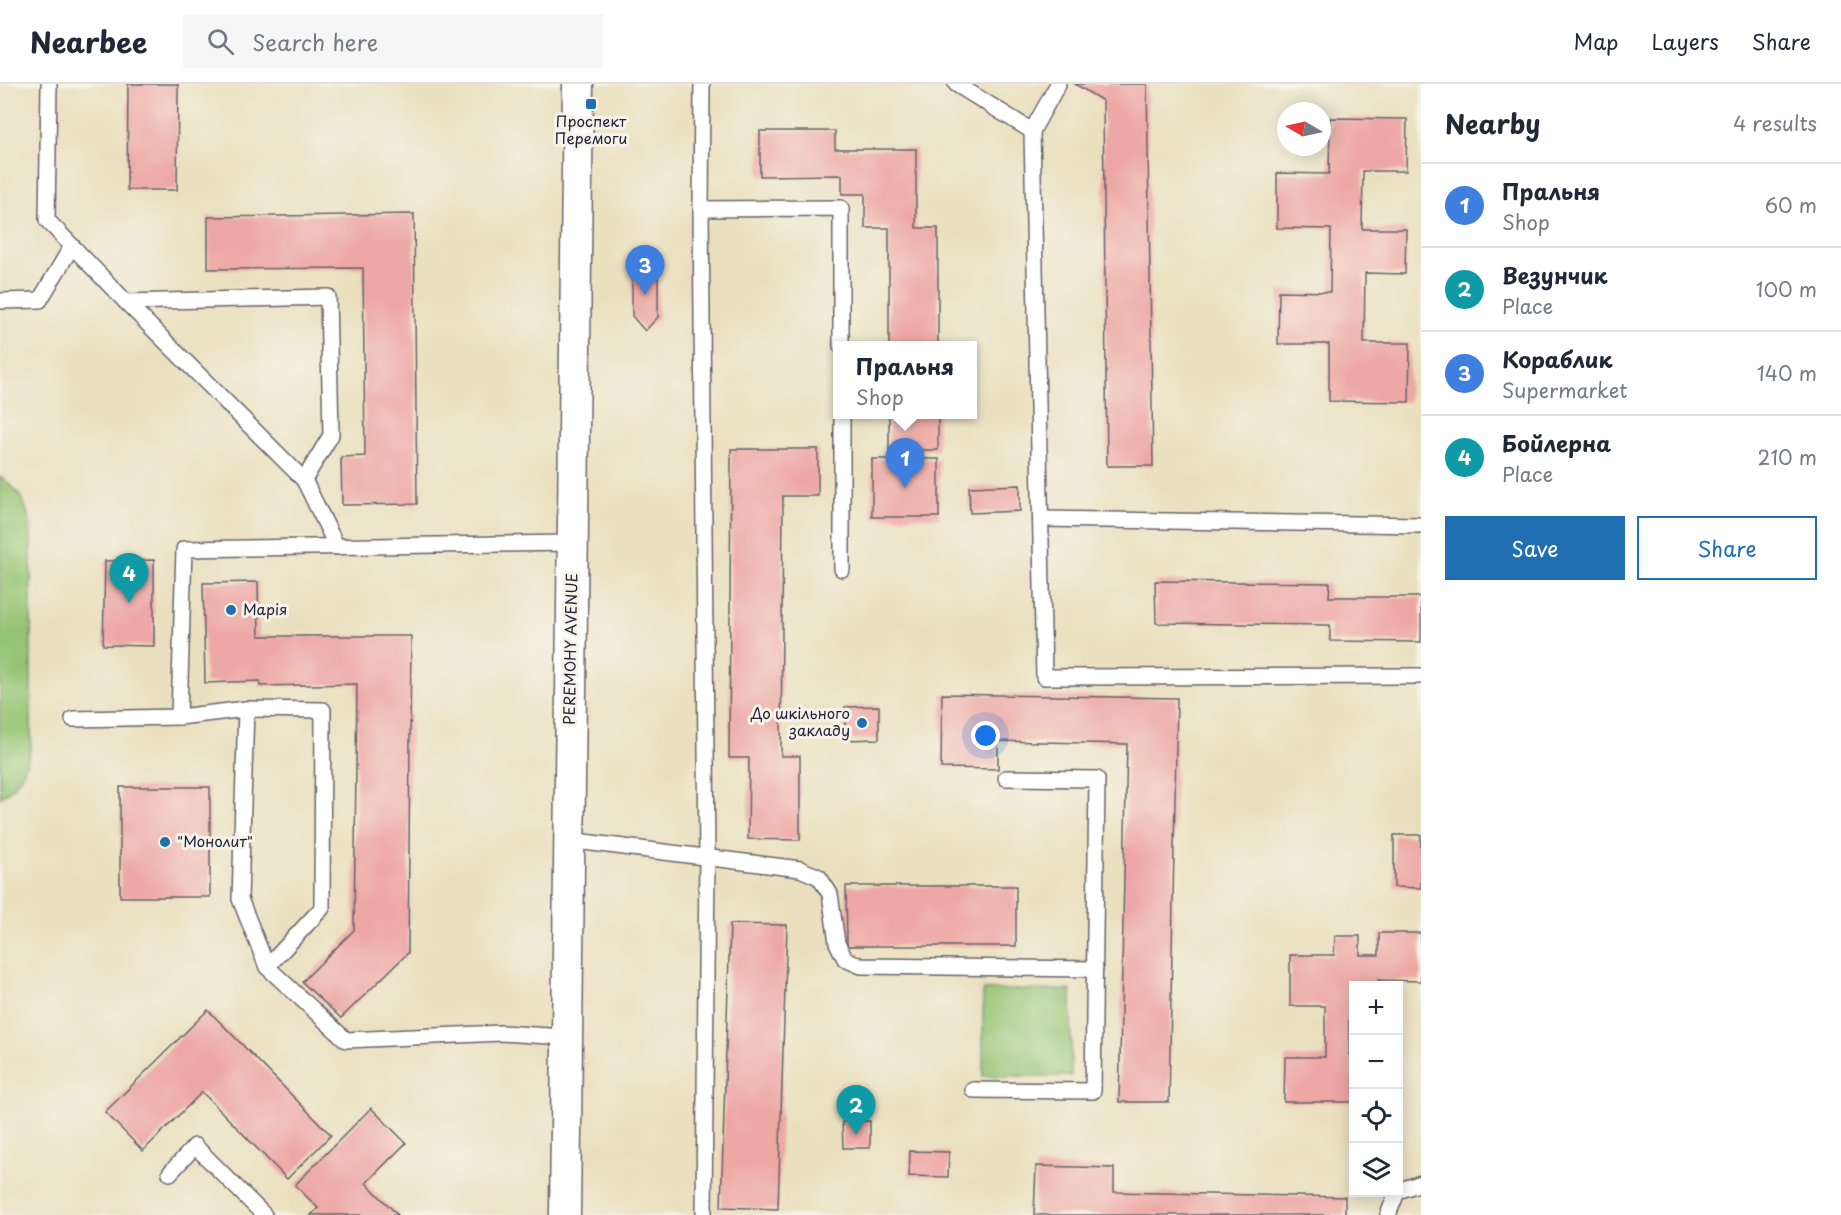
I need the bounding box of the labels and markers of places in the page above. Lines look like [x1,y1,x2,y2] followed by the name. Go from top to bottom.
[584,97,598,111] marker: Проспект Перемоги
[555,109,627,149] place label: Проспект Перемоги
[626,246,664,295] pin: 3
[886,438,924,488] pin: 1
[110,554,148,603] pin: 4
[243,597,287,620] place label: Марія
[224,603,238,617] marker: Марія
[750,701,850,741] place label: До шкільного закладу
[855,716,869,730] marker: До шкільного закладу
[177,829,253,852] place label: "Монолит"
[158,835,172,849] marker: "Монолит"
[836,1086,876,1135] pin: 2

